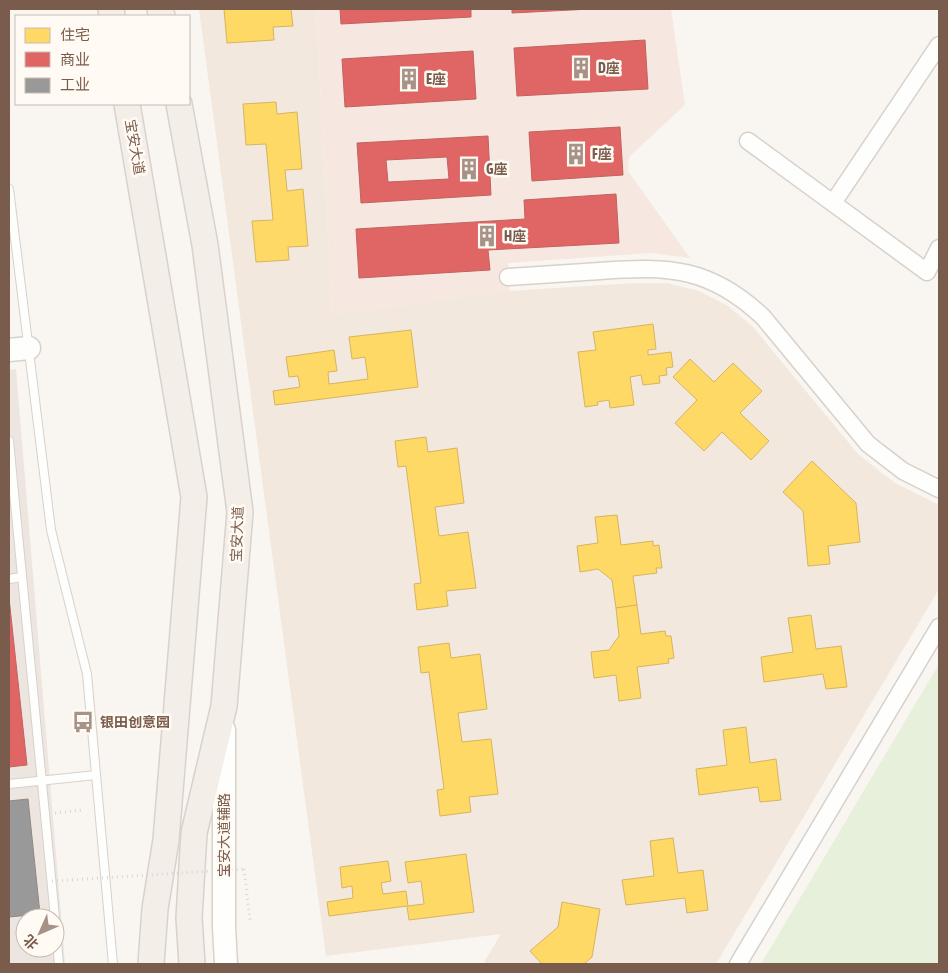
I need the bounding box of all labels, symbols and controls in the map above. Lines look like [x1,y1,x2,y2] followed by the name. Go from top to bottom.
[15,15,190,105] legend
[60,26,90,43] text: 住宅
[60,51,90,68] text: 商业
[568,55,594,81] building icon: D座
[598,60,620,76] place label: D座
[396,66,422,92] building icon: E座
[426,71,446,87] place label: E座
[60,76,90,93] text: 工业
[122,118,148,176] street label: 宝安大道
[563,141,589,167] building icon: F座
[592,146,612,162] place label: F座
[456,156,482,182] building icon: G座
[486,161,507,177] place label: G座
[474,223,500,249] building icon: H座
[504,228,526,244] place label: H座
[228,506,246,562] street label: 宝安大道
[70,709,96,735] bus stop icon: 银田创意园
[100,714,170,730] place label: 银田创意园
[216,793,232,877] street label: 宝安大道辅路
[15,908,65,958] north arrow
[20,932,41,953] text: 北

